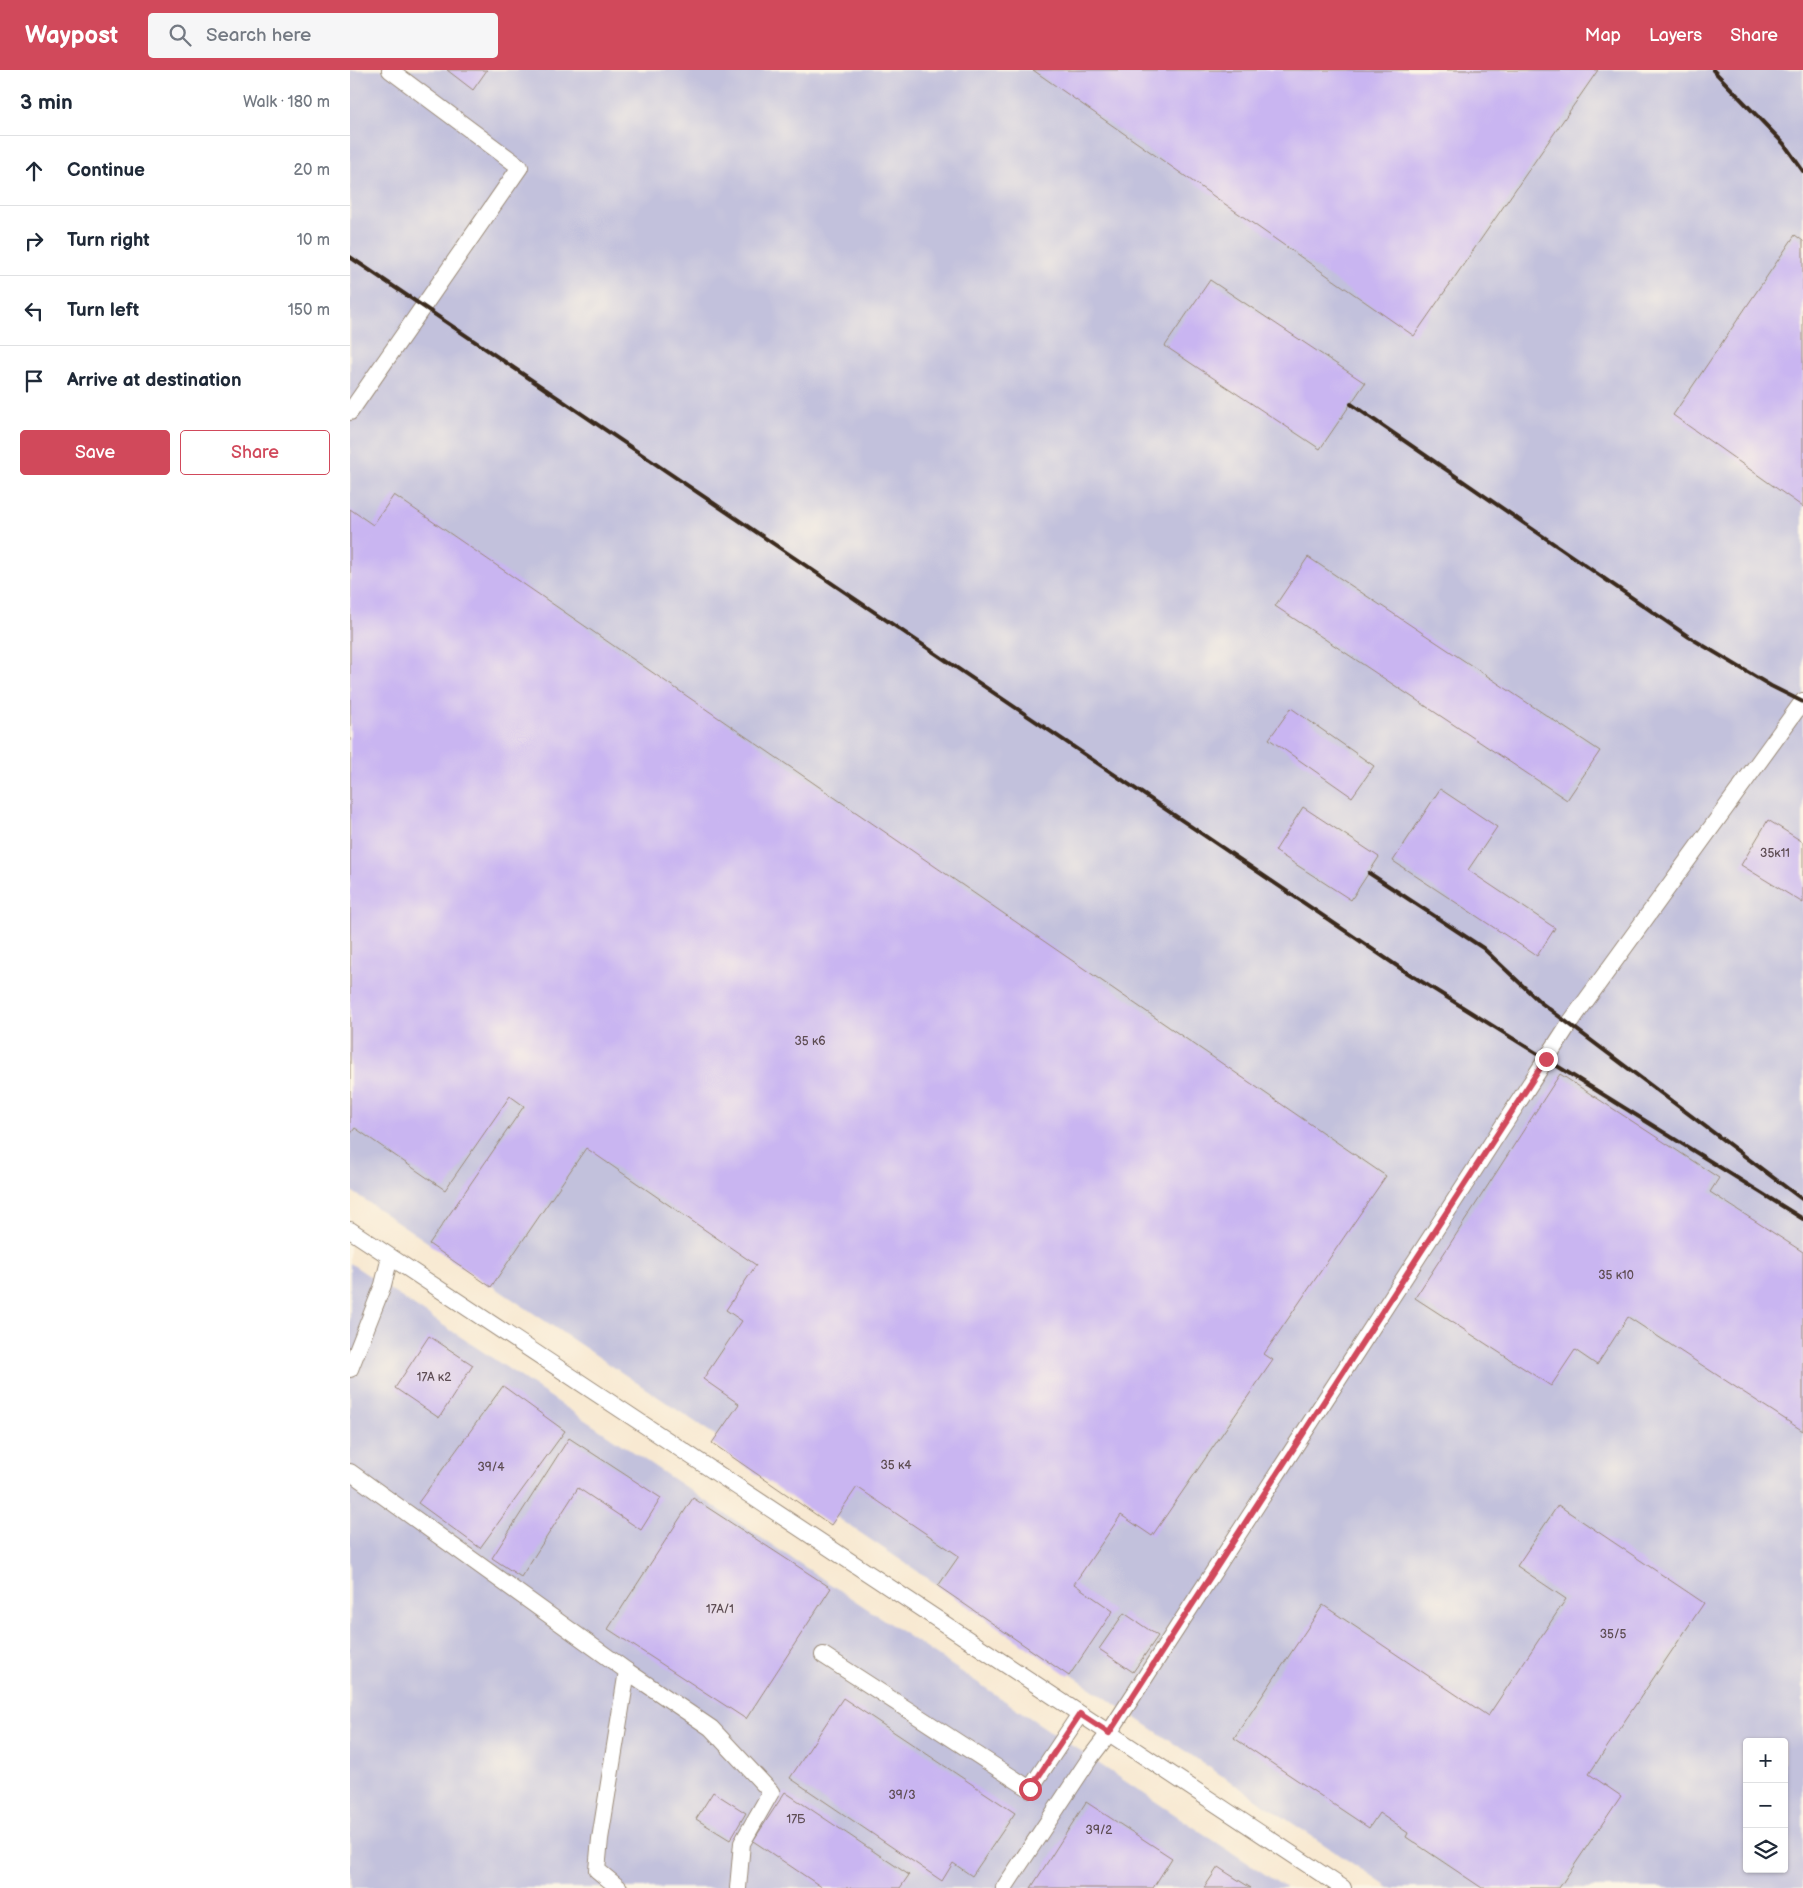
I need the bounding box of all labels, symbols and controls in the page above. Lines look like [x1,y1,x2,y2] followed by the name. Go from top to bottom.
[148,13,498,58] search box
[25,21,118,50] text: Waypost
[166,21,194,49] icon: search
[206,24,311,47] text: Search here
[1585,25,1621,46] text: Map
[1649,25,1702,46] text: Layers
[1730,25,1778,46] text: Share
[20,90,73,115] text: 3 min
[243,93,330,112] text: Walk · 180 m
[20,157,48,185] icon: ahead
[67,159,145,182] text: Continue
[294,161,330,180] text: 20 m
[20,227,48,255] icon: right
[67,229,150,252] text: Turn right
[297,231,330,250] text: 10 m
[20,297,48,325] icon: left
[67,299,139,322] text: Turn left
[288,301,330,320] text: 150 m
[20,367,48,395] icon: arrive
[67,369,242,392] text: Arrive at destination
[20,430,170,475] button: Save
[180,430,330,475] button: Share
[1760,846,1790,861] house number: 35к11
[794,1034,826,1049] house number: 35 к6
[1535,1048,1558,1071] route end
[1598,1268,1634,1283] house number: 35 к10
[417,1370,451,1385] house number: 17А к2
[880,1458,912,1473] house number: 35 к4
[477,1460,505,1475] house number: 39/4
[706,1602,734,1617] house number: 17А/1
[1600,1627,1626,1642] house number: 35/5
[1743,1738,1788,1873] map controls
[1743,1738,1788,1783] button: +
[1019,1778,1042,1801] route start
[1743,1783,1788,1828] button: −
[888,1788,916,1803] house number: 39/3
[787,1812,806,1827] house number: 17Б
[1086,1823,1112,1838] house number: 39/2
[1743,1828,1788,1873] button: layers

